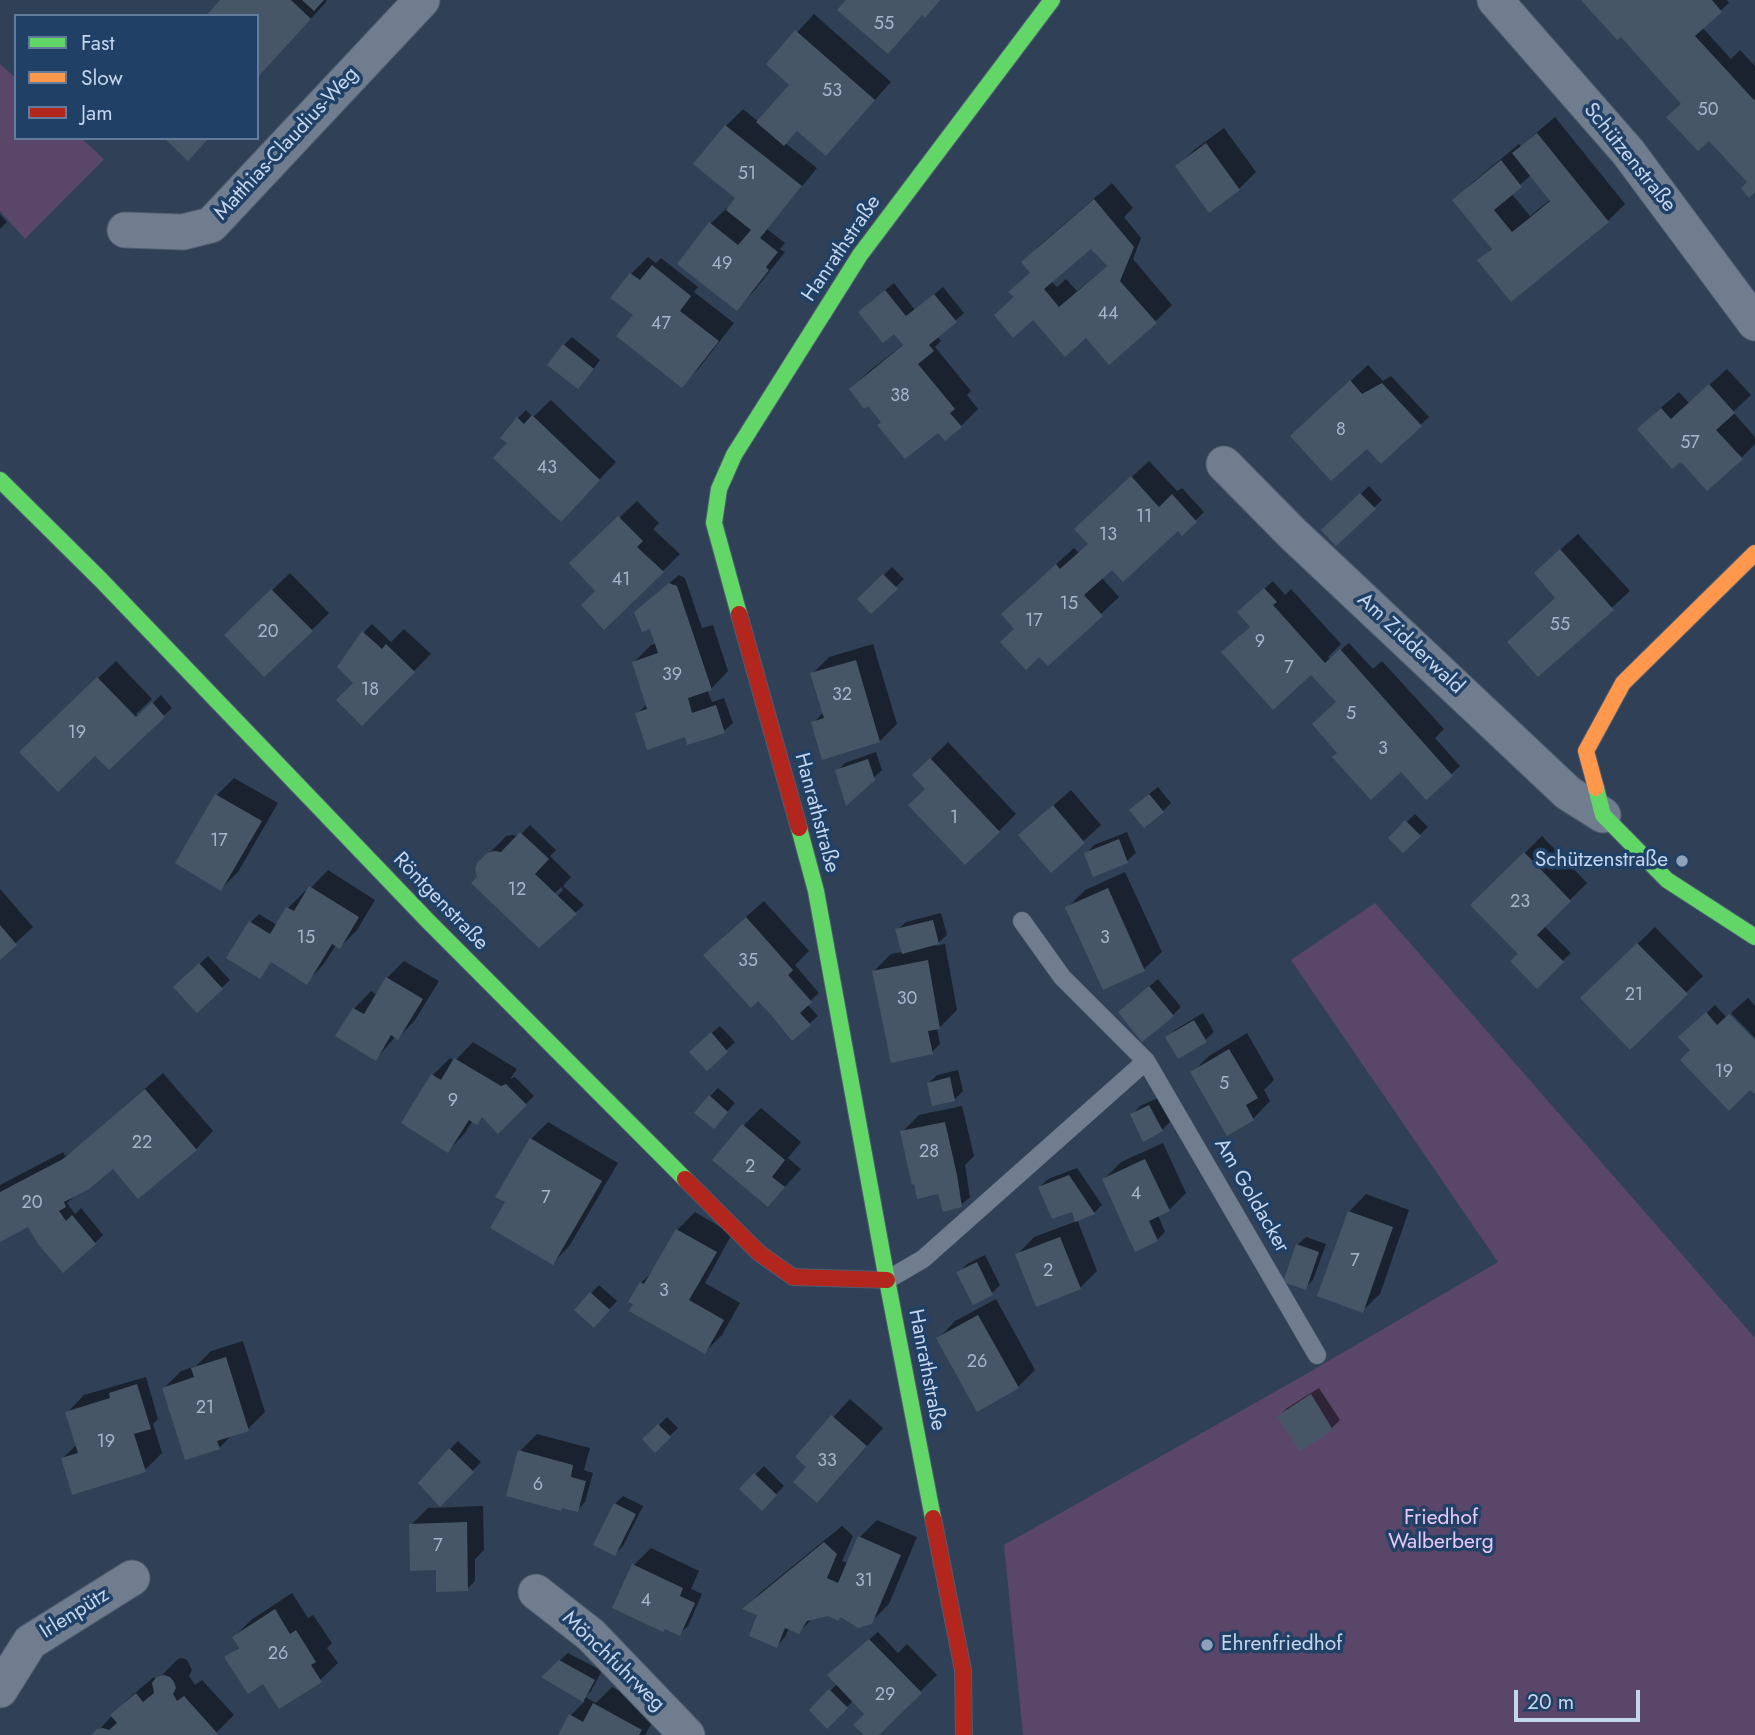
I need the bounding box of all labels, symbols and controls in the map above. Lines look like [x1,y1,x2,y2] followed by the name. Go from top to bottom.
[14,14,259,140] legend
[874,14,894,36] house number: 55
[81,28,114,58] text: Fast
[210,62,364,226] street label: Matthias-Claudius-Weg
[81,63,123,93] text: Slow
[822,81,842,103] house number: 53
[81,98,113,128] text: Jam
[1577,98,1681,218] street label: Schützenstraße
[1698,100,1718,122] house number: 50
[738,164,756,186] house number: 51
[797,191,887,307] street label: Hanrathstraße
[712,254,732,276] house number: 49
[1098,304,1118,326] house number: 44
[651,314,671,336] house number: 47
[890,386,910,408] house number: 38
[1336,420,1346,442] house number: 8
[1680,433,1700,455] house number: 57
[537,458,557,480] house number: 43
[1136,507,1152,529] house number: 11
[1099,525,1117,547] house number: 13
[612,570,630,592] house number: 41
[1351,588,1469,700] street label: Am Zidderwald
[1060,594,1078,616] house number: 15
[1025,611,1043,633] house number: 17
[1550,615,1570,637] house number: 55
[257,622,279,644] house number: 20
[1255,632,1265,654] house number: 9
[1284,658,1294,680] house number: 7
[662,665,682,687] house number: 39
[361,680,379,702] house number: 18
[832,685,852,707] house number: 32
[1346,704,1356,726] house number: 5
[68,723,86,745] house number: 19
[1378,739,1388,761] house number: 3
[788,750,844,876] street label: Hanrathstraße
[950,808,958,830] house number: 1
[210,831,228,853] house number: 17
[387,848,493,956] street label: Röntgenstraße
[1535,848,1668,874] place label: Schützenstraße
[1674,853,1690,869] marker: Schützenstraße
[508,880,526,902] house number: 12
[1510,892,1530,914] house number: 23
[297,928,315,950] house number: 15
[1100,928,1110,950] house number: 3
[738,951,758,973] house number: 35
[1625,985,1643,1007] house number: 21
[897,989,917,1011] house number: 30
[1715,1062,1733,1084] house number: 19
[1219,1074,1229,1096] house number: 5
[448,1091,458,1113] house number: 9
[132,1133,152,1155] house number: 22
[1208,1134,1294,1258] street label: Am Goldacker
[919,1142,939,1164] house number: 28
[745,1157,755,1179] house number: 2
[1131,1184,1141,1206] house number: 4
[541,1188,551,1210] house number: 7
[21,1193,43,1215] house number: 20
[1350,1251,1360,1273] house number: 7
[1043,1261,1053,1283] house number: 2
[659,1281,669,1303] house number: 3
[902,1307,950,1433] street label: Hanrathstraße
[967,1352,987,1374] house number: 26
[196,1398,214,1420] house number: 21
[97,1432,115,1454] house number: 19
[817,1451,837,1473] house number: 33
[533,1475,543,1497] house number: 6
[1388,1506,1494,1556] park label: Friedhof Walberberg
[433,1536,443,1558] house number: 7
[855,1571,873,1593] house number: 31
[36,1583,114,1645] street label: Irlenpütz
[641,1591,651,1613] house number: 4
[556,1607,670,1717] street label: Mönchfuhrweg
[1221,1632,1342,1658] place label: Ehrenfriedhof
[1199,1637,1215,1653] marker: Ehrenfriedhof
[268,1644,288,1666] house number: 26
[1517,1676,1643,1720] scale bar
[875,1685,895,1707] house number: 29
[1527,1687,1574,1717] text: 20 m

